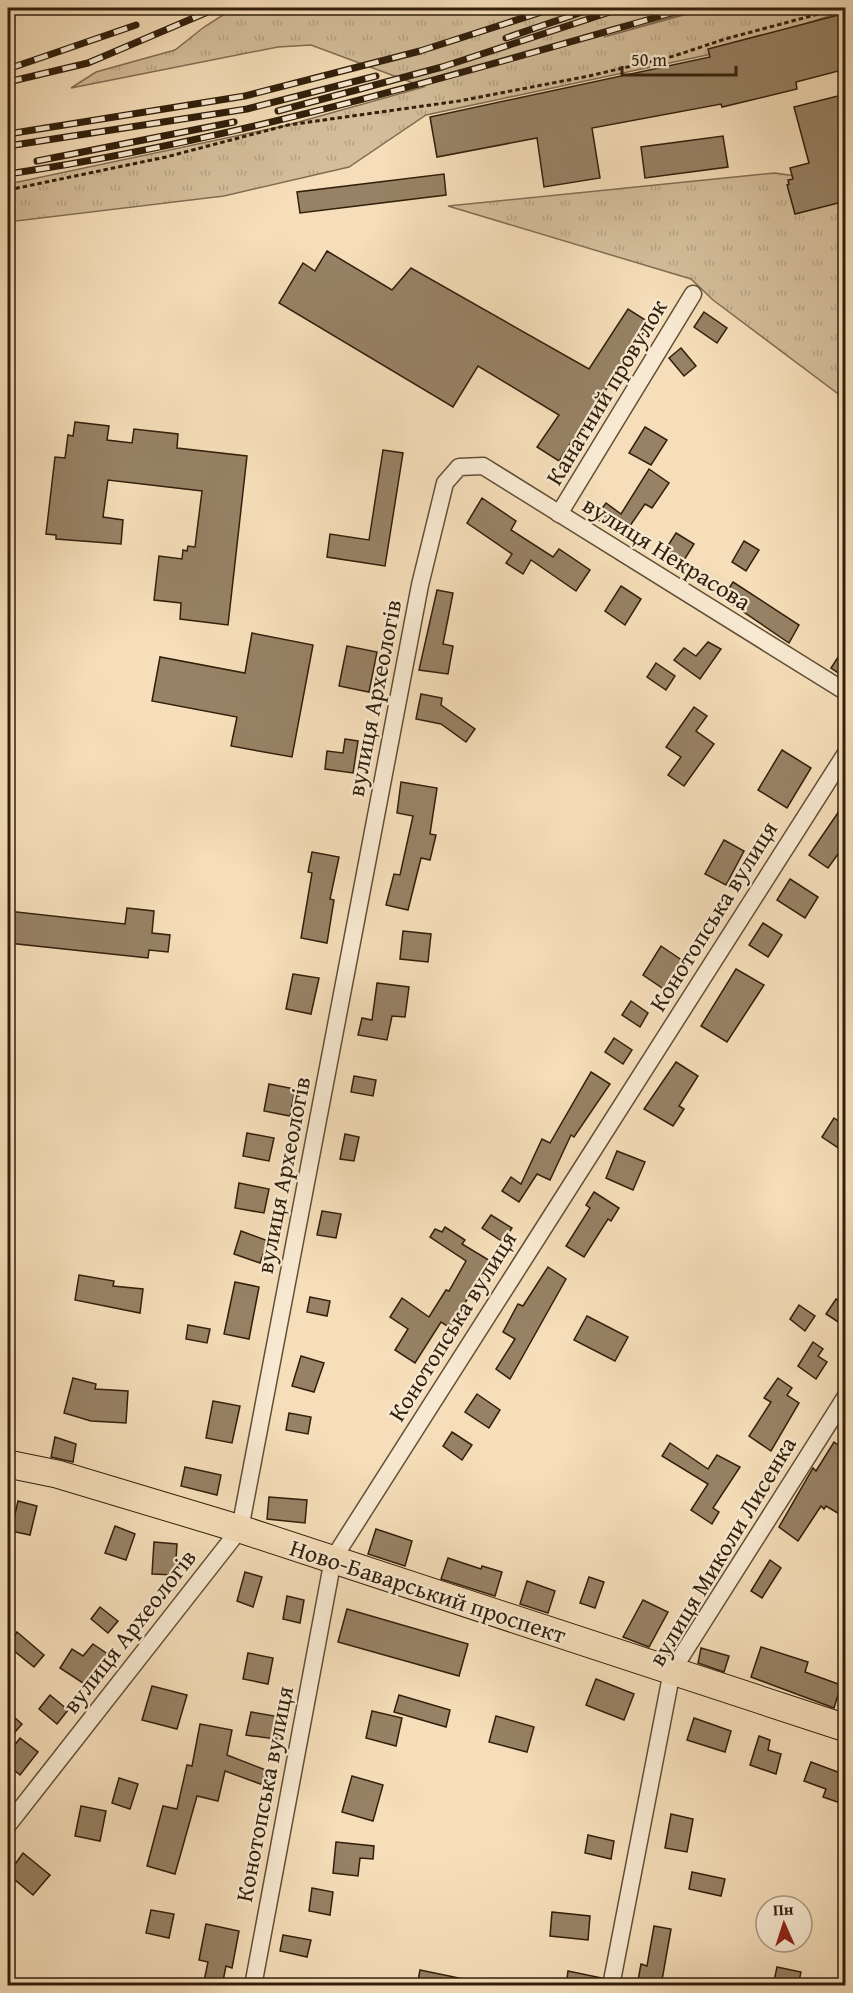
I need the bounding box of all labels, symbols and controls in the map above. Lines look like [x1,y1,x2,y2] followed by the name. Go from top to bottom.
[622,39,736,77] scale bar
[631,46,667,73] text: 50 m
[537,292,676,492] street label: Канатний провулок
[576,487,758,619] street label: вулиця Некрасова
[338,597,410,799] street label: вулиця Археологів
[640,814,786,1018] street label: Конотопська вулиця
[247,1074,319,1276] street label: вулиця Археологів
[379,1224,525,1428] street label: Конотопська вулиця
[639,1429,805,1673] street label: вулиця Миколи Лисенка
[286,1530,571,1652] street label: Ново-Баварський проспект
[54,1542,204,1720] street label: вулиця Археологів
[226,1683,302,1905] street label: Конотопська вулиця
[754,1894,814,1954] north arrow
[772,1896,794,1922] text: Пн

